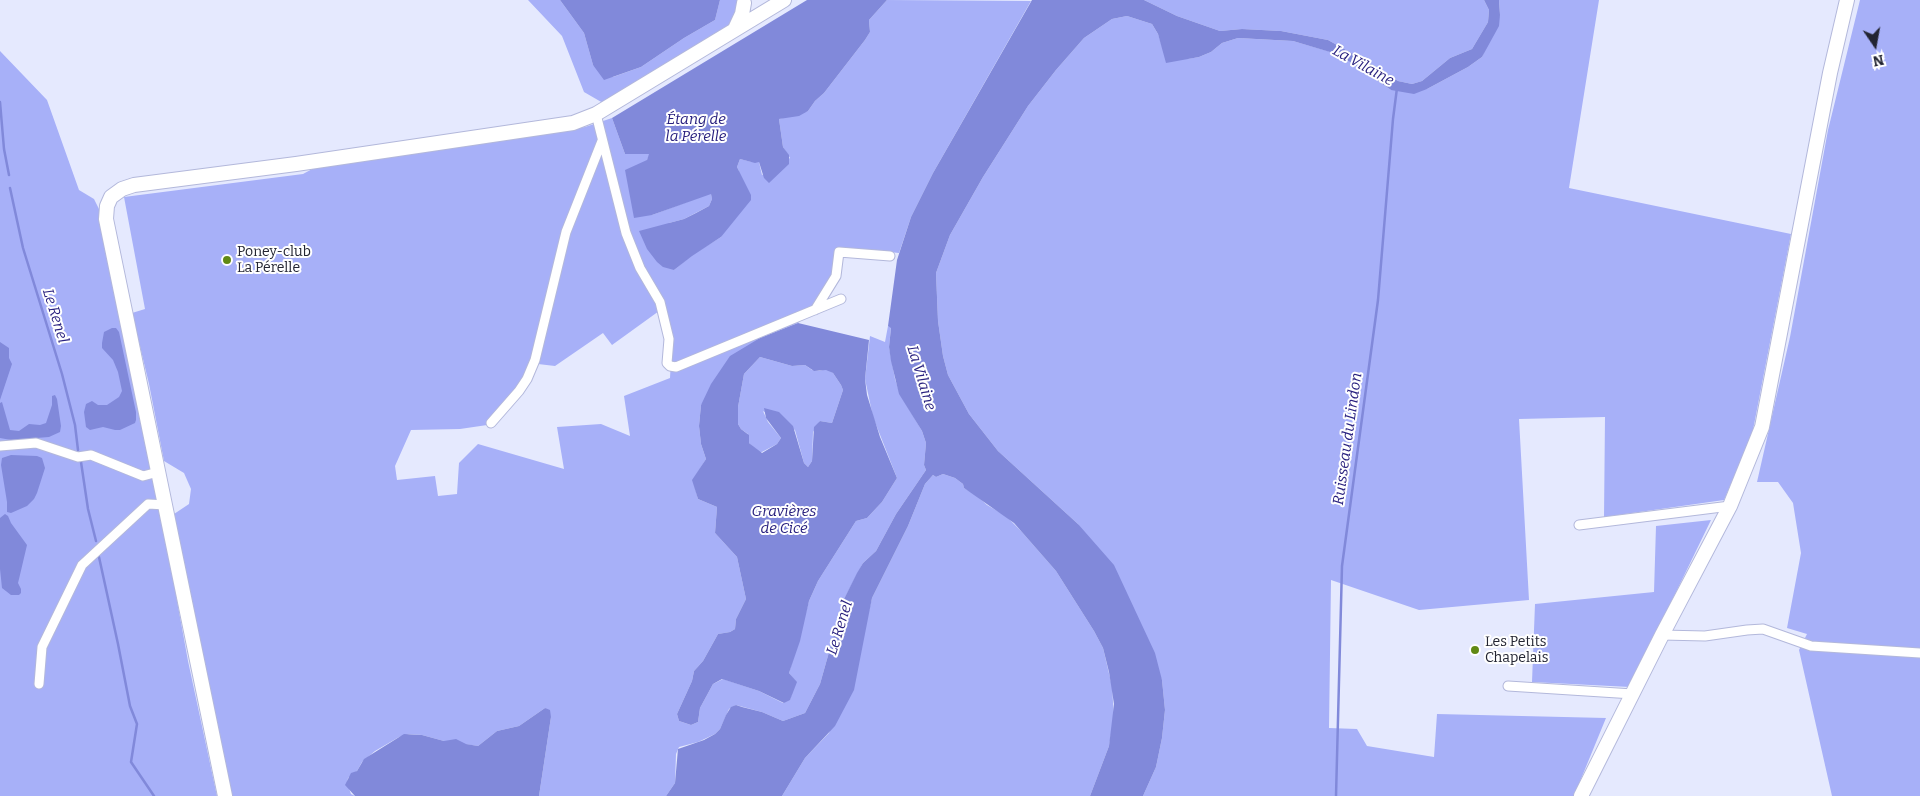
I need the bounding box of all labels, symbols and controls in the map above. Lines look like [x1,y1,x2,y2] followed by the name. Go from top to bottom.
[1850,20,1900,70] north arrow
[1329,42,1397,90] water label: La Vilaine
[1871,51,1885,70] text: N
[666,111,726,146] water label: Étang de la Pérelle
[237,244,311,276] place label: Poney-club La Pérelle
[221,254,233,266] marker: Poney-club La Pérelle
[38,287,72,345] water label: Le Renel
[903,343,939,413] water label: La Vilaine
[1330,372,1366,506] water label: Ruisseau du Lindon
[752,503,816,538] water label: Gravières de Cicé
[823,599,857,657] water label: Le Renel
[1485,634,1548,666] place label: Les Petits Chapelais
[1469,644,1481,656] marker: Les Petits Chapelais

